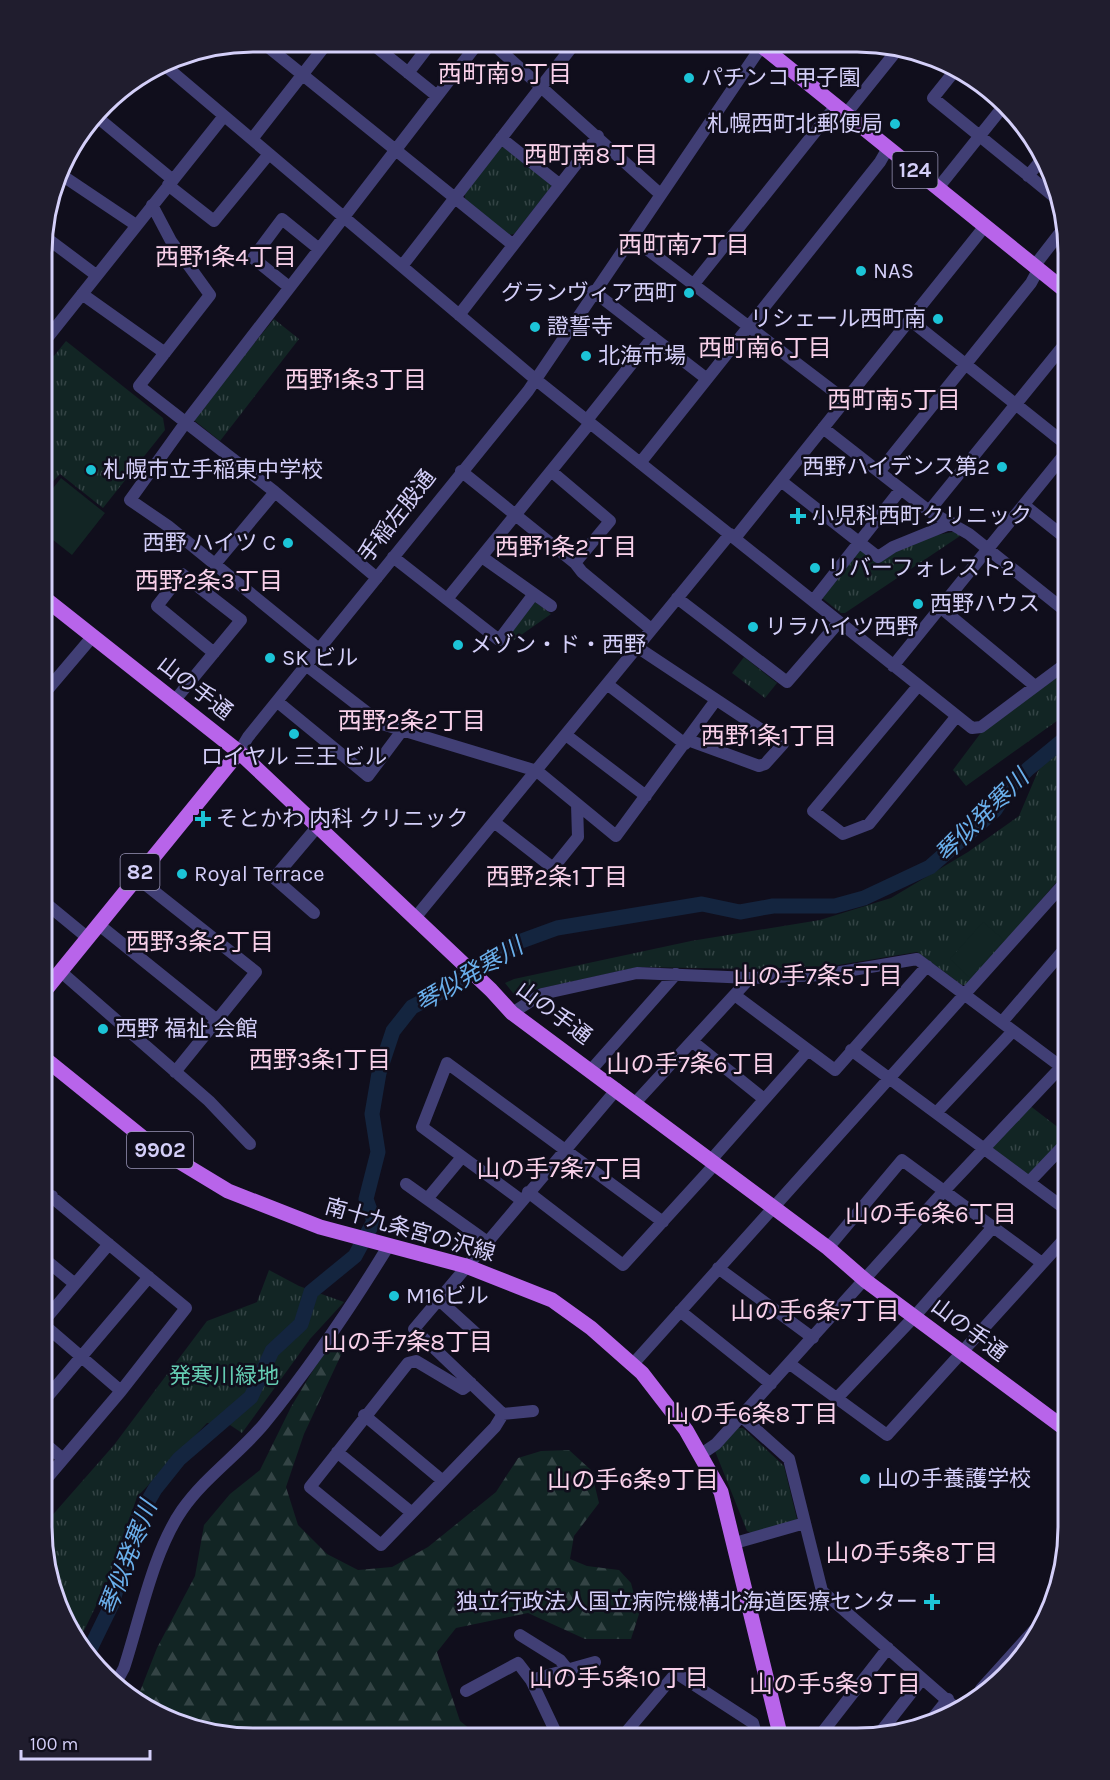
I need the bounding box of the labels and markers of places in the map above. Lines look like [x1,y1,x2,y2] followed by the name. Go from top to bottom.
[701,65,860,91] place label: パチンコ 甲子園
[682,71,696,85] marker: パチンコ 甲子園
[707,111,883,137] place label: 札幌西町北郵便局
[888,117,902,131] marker: 札幌西町北郵便局
[873,258,914,284] place label: NAS
[854,264,868,278] marker: NAS
[501,280,677,306] place label: グランヴィア西町
[682,286,696,300] marker: グランヴィア西町
[750,306,926,332] place label: リシェール西町南
[931,312,945,326] marker: リシェール西町南
[547,314,613,340] place label: 證誓寺
[528,320,542,334] marker: 證誓寺
[598,343,686,369] place label: 北海市場
[579,349,593,363] marker: 北海市場
[802,454,990,480] place label: 西野ハイデンス第2
[103,457,323,483] place label: 札幌市立手稲東中学校
[995,460,1009,474] marker: 西野ハイデンス第2
[84,463,98,477] marker: 札幌市立手稲東中学校
[812,503,1032,529] place label: 小児科西町クリニック
[789,507,807,525] marker: 小児科西町クリニック
[143,530,276,556] place label: 西野 ハイツ C
[281,536,295,550] marker: 西野 ハイツ C
[827,555,1014,581] place label: リバーフォレスト2
[808,561,822,575] marker: リバーフォレスト2
[930,591,1040,617] place label: 西野ハウス
[911,597,925,611] marker: 西野ハウス
[765,614,918,640] place label: リラハイツ西野
[746,620,760,634] marker: リラハイツ西野
[470,632,646,658] place label: メゾン・ド・西野
[451,638,465,652] marker: メゾン・ド・西野
[282,645,358,671] place label: SK ビル
[263,651,277,665] marker: SK ビル
[287,727,301,741] marker: ロイヤル 三王 ビル
[201,744,387,770] place label: ロイヤル 三王 ビル
[216,806,468,832] place label: そとかわ 内科 クリニック
[194,810,212,828] marker: そとかわ 内科 クリニック
[194,861,325,887] place label: Royal Terrace
[175,867,189,881] marker: Royal Terrace
[115,1016,257,1042] place label: 西野 福祉 会館
[96,1022,110,1036] marker: 西野 福祉 会館
[406,1283,489,1309] place label: M16ビル
[387,1289,401,1303] marker: M16ビル
[877,1466,1031,1492] place label: 山の手養護学校
[858,1472,872,1486] marker: 山の手養護学校
[456,1589,918,1615] place label: 独立行政法人国立病院機構北海道医療センター
[923,1593,941,1611] marker: 独立行政法人国立病院機構北海道医療センター

